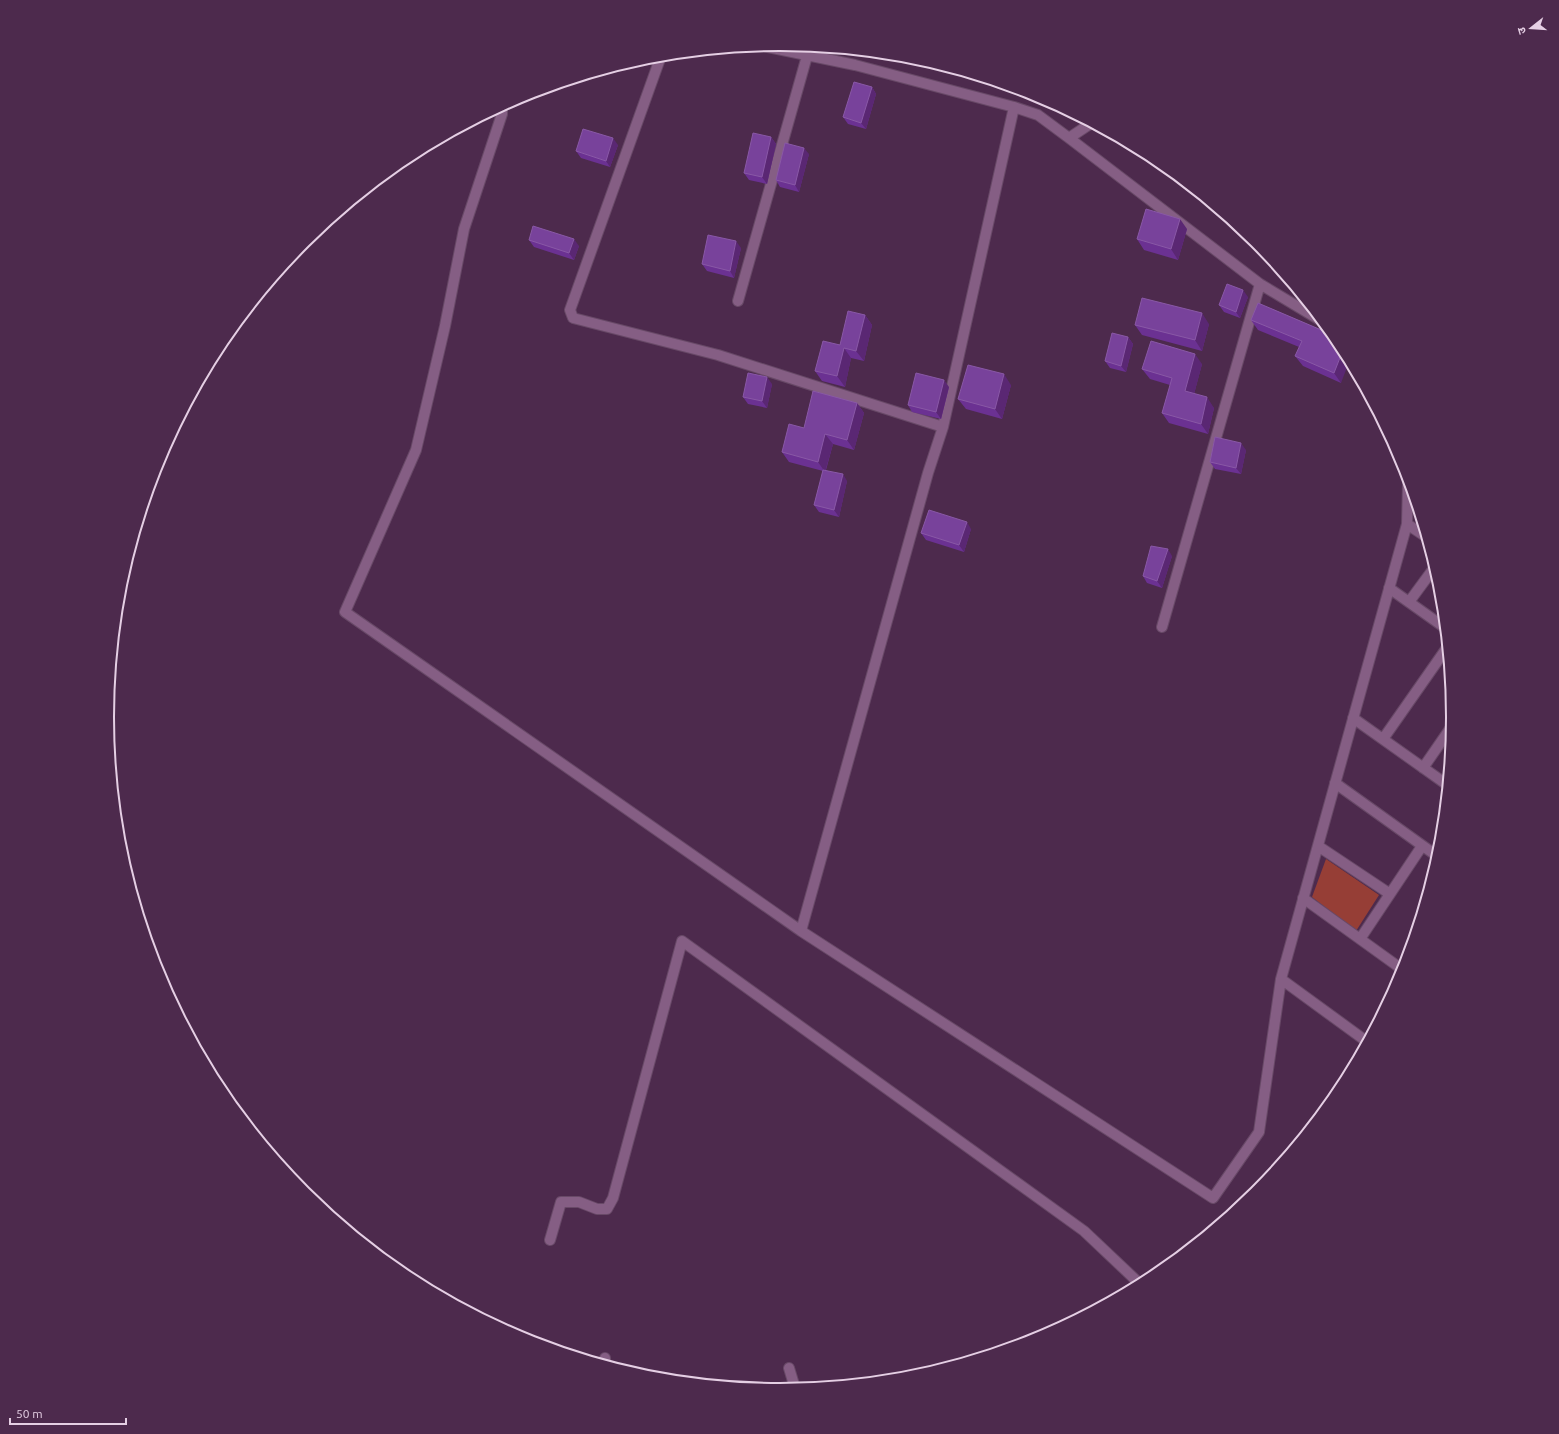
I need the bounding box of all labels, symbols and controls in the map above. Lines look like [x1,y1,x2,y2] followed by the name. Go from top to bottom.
[1511,8,1551,48] north arrow
[1515,26,1528,36] text: उ
[10,1400,126,1426] scale bar
[16,1407,43,1420] text: 50 m

